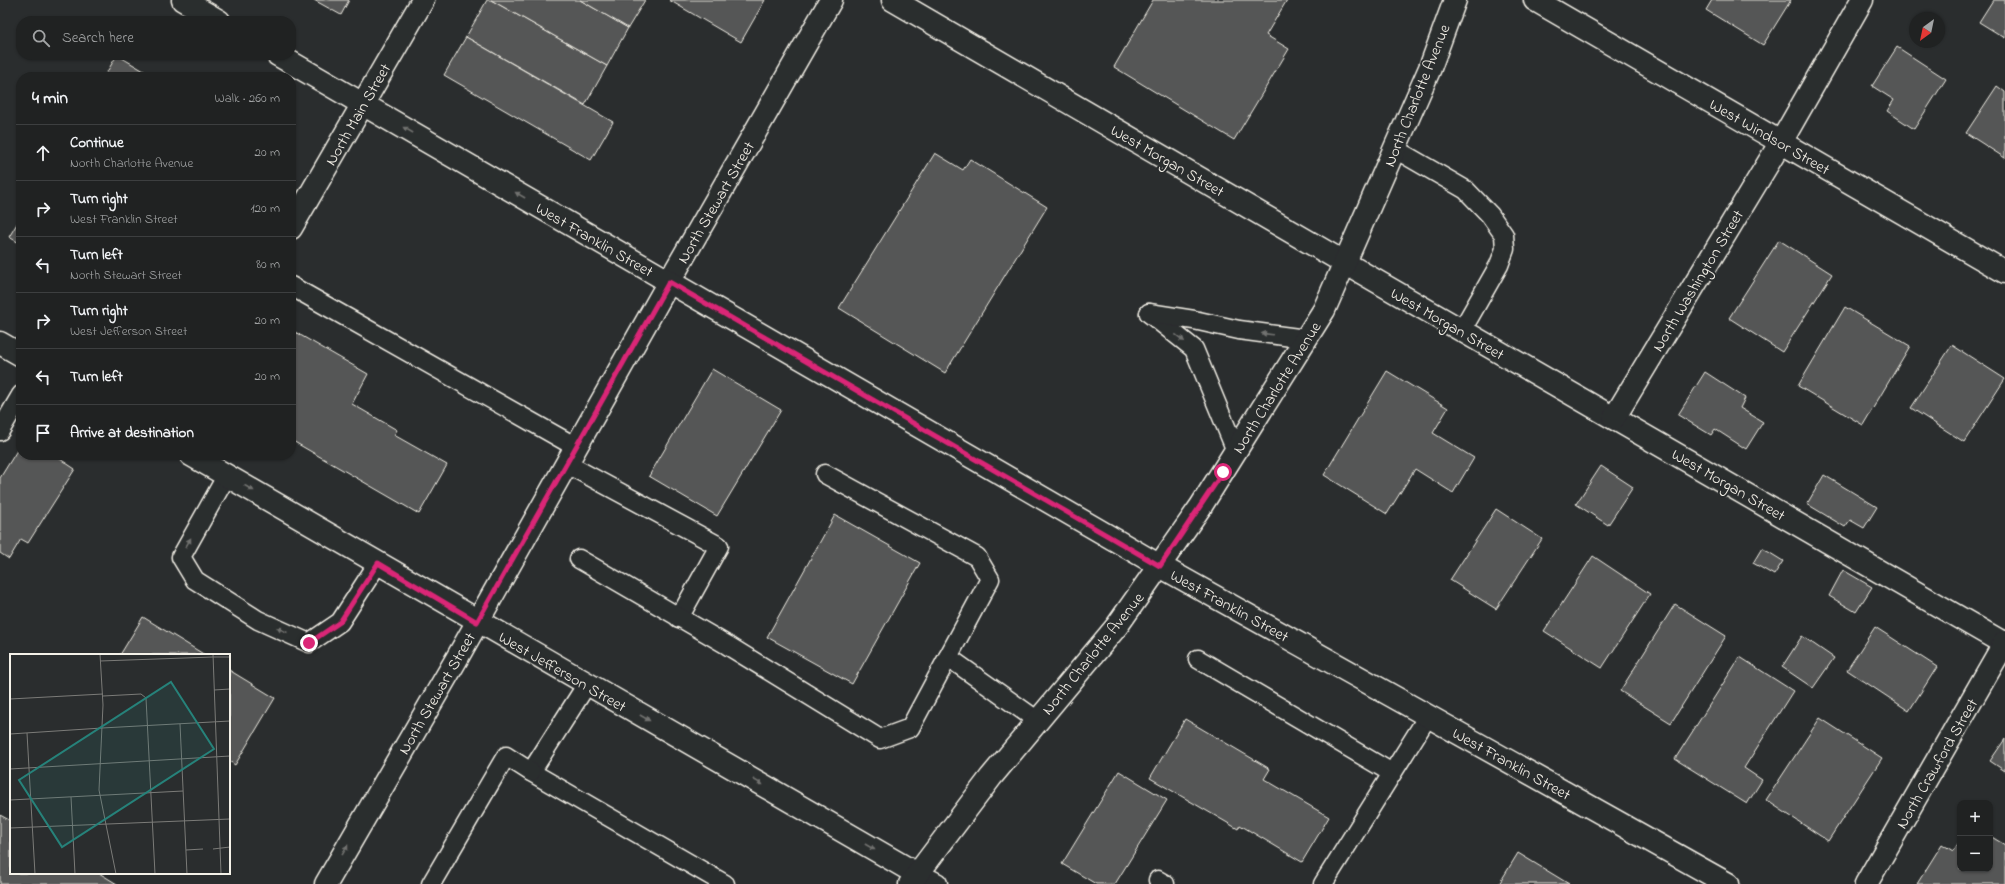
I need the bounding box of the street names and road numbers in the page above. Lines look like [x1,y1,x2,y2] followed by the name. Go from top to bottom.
[1378,20,1458,171] street label: North Charlotte Avenue
[320,59,398,171] street label: North Main Street
[1704,93,1834,182] street label: West Windsor Street
[1106,119,1229,204] street label: West Morgan Street
[672,137,762,269] street label: North Stewart Street
[531,197,658,285] street label: West Franklin Street
[1647,205,1751,357] street label: North Washington Street
[1386,282,1509,367] street label: West Morgan Street
[1227,317,1329,459] street label: North Charlotte Avenue
[1667,443,1790,528] street label: West Morgan Street
[1165,564,1293,650] street label: West Franklin Street
[1036,587,1151,721] street label: North Charlotte Avenue
[493,626,631,720] street label: West Jefferson Street
[393,628,483,760] street label: North Stewart Street
[1891,694,1985,834] street label: North Crawford Street
[1447,722,1575,808] street label: West Franklin Street

